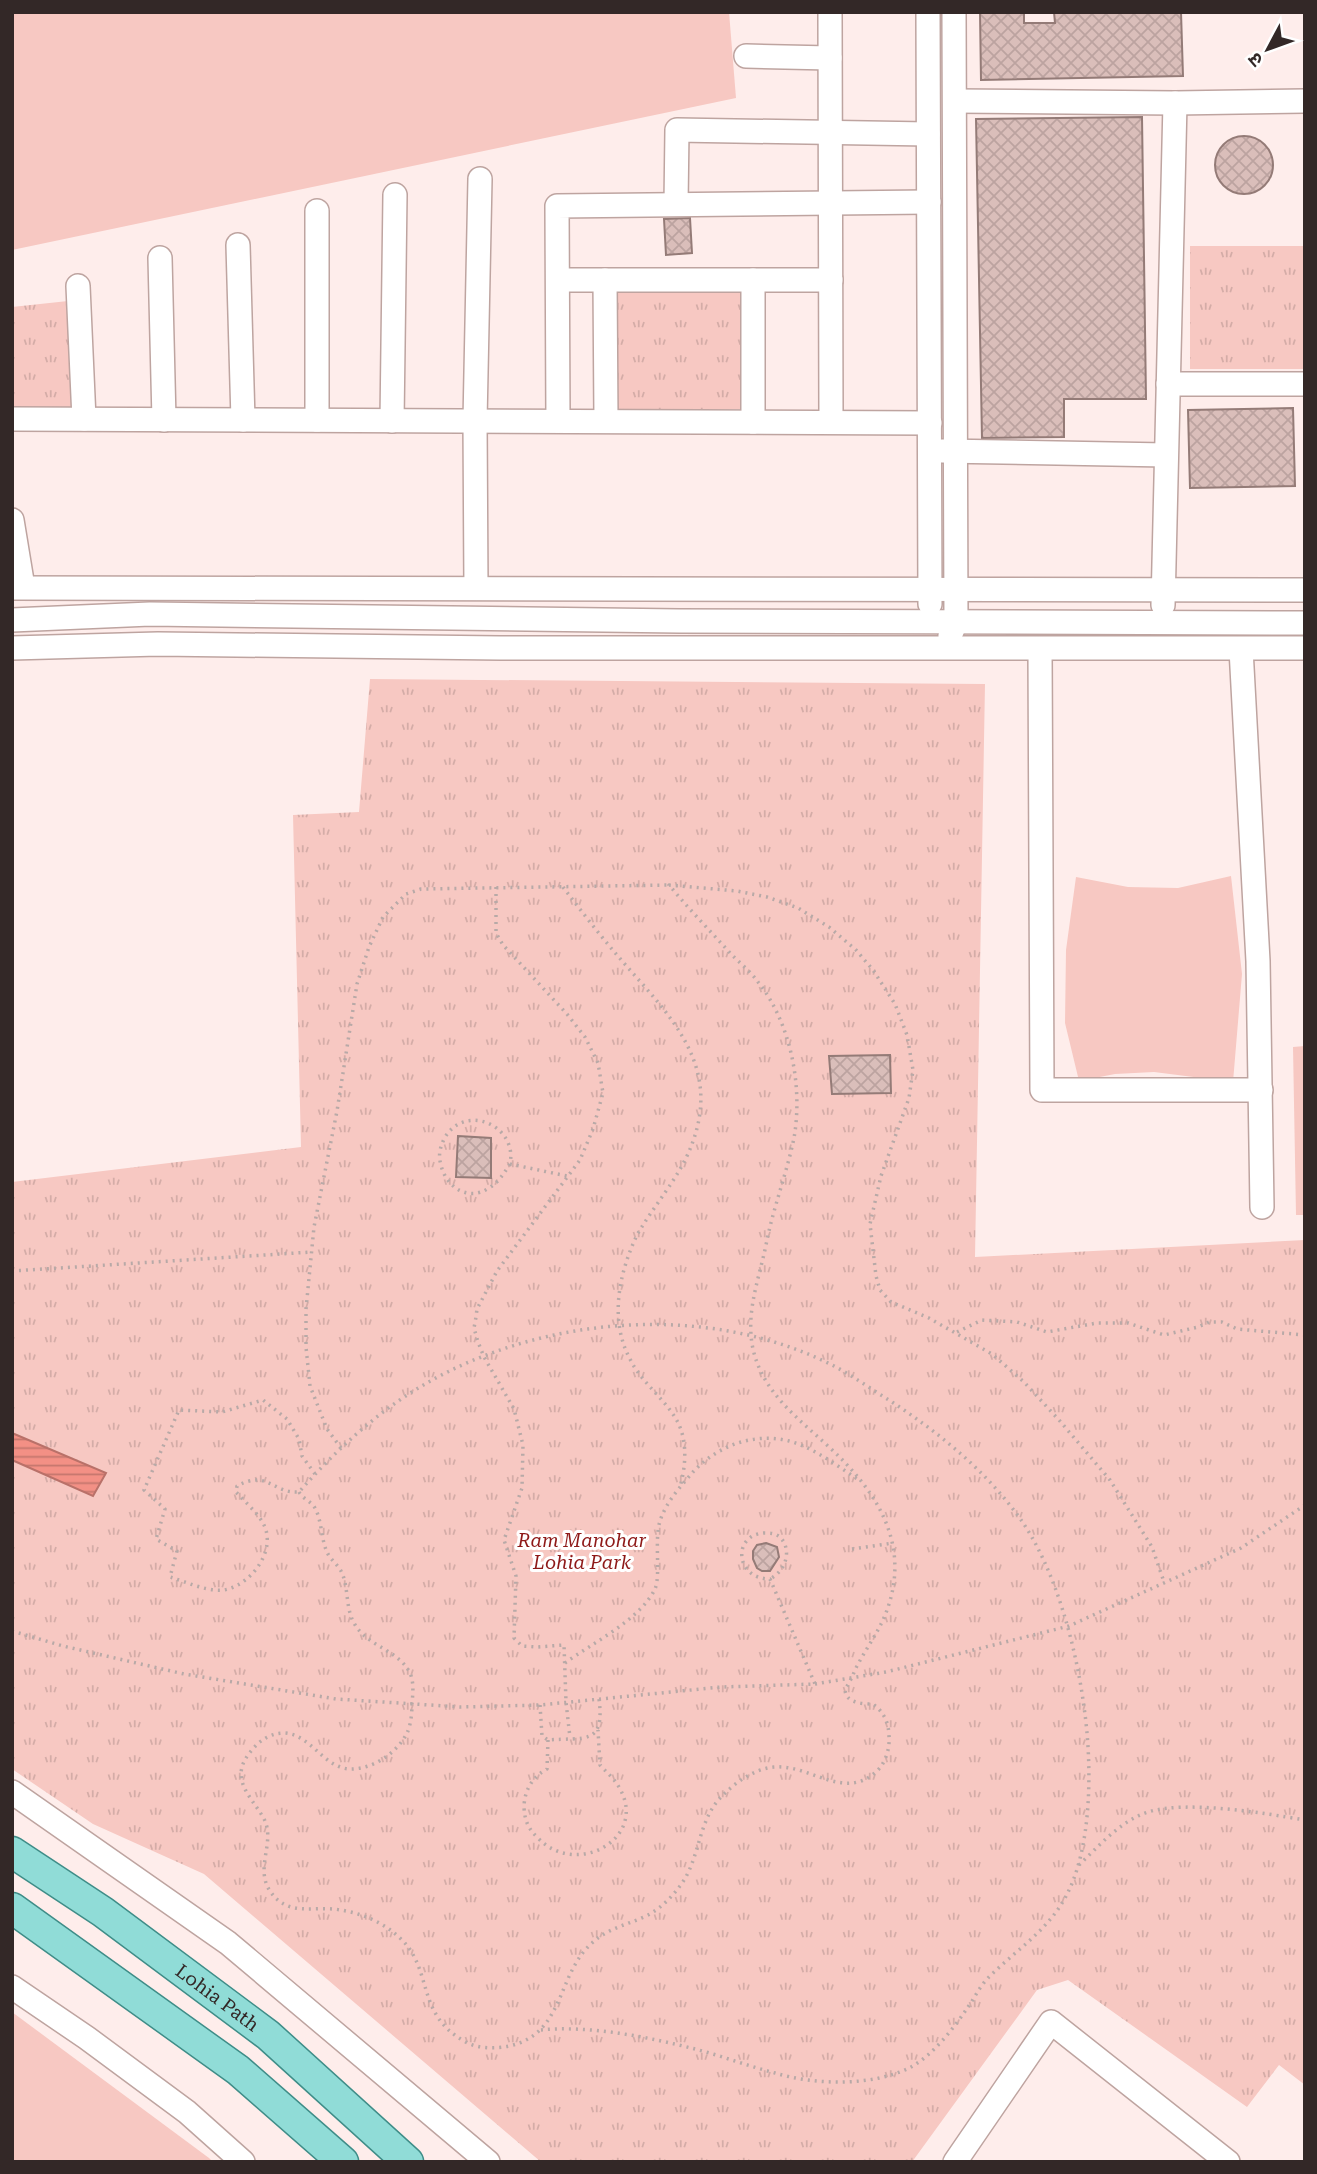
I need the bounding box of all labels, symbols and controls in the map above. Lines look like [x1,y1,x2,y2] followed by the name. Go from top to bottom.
[1233,14,1303,84] north arrow
[1243,47,1268,72] text: उ
[517,1529,647,1574] park label: Ram Manohar Lohia Park
[171,1959,264,2036] street label: Lohia Path

